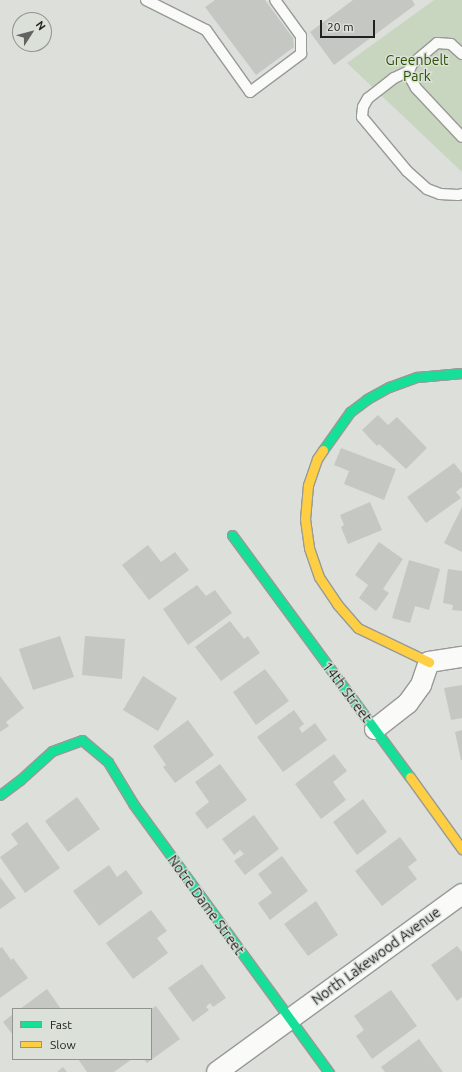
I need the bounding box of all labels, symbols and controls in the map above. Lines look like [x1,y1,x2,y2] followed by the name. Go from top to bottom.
[12,12,52,52] north arrow
[322,12,377,38] scale bar
[34,19,48,32] text: N
[327,20,354,33] text: 20 m
[385,52,449,84] park label: Greenbelt Park
[319,658,375,726] street label: 14th Street
[164,852,248,958] street label: Notre Dame Street
[308,904,444,1008] street label: North Lakewood Avenue
[12,1008,152,1060] legend
[50,1018,72,1031] text: Fast
[50,1038,76,1051] text: Slow

